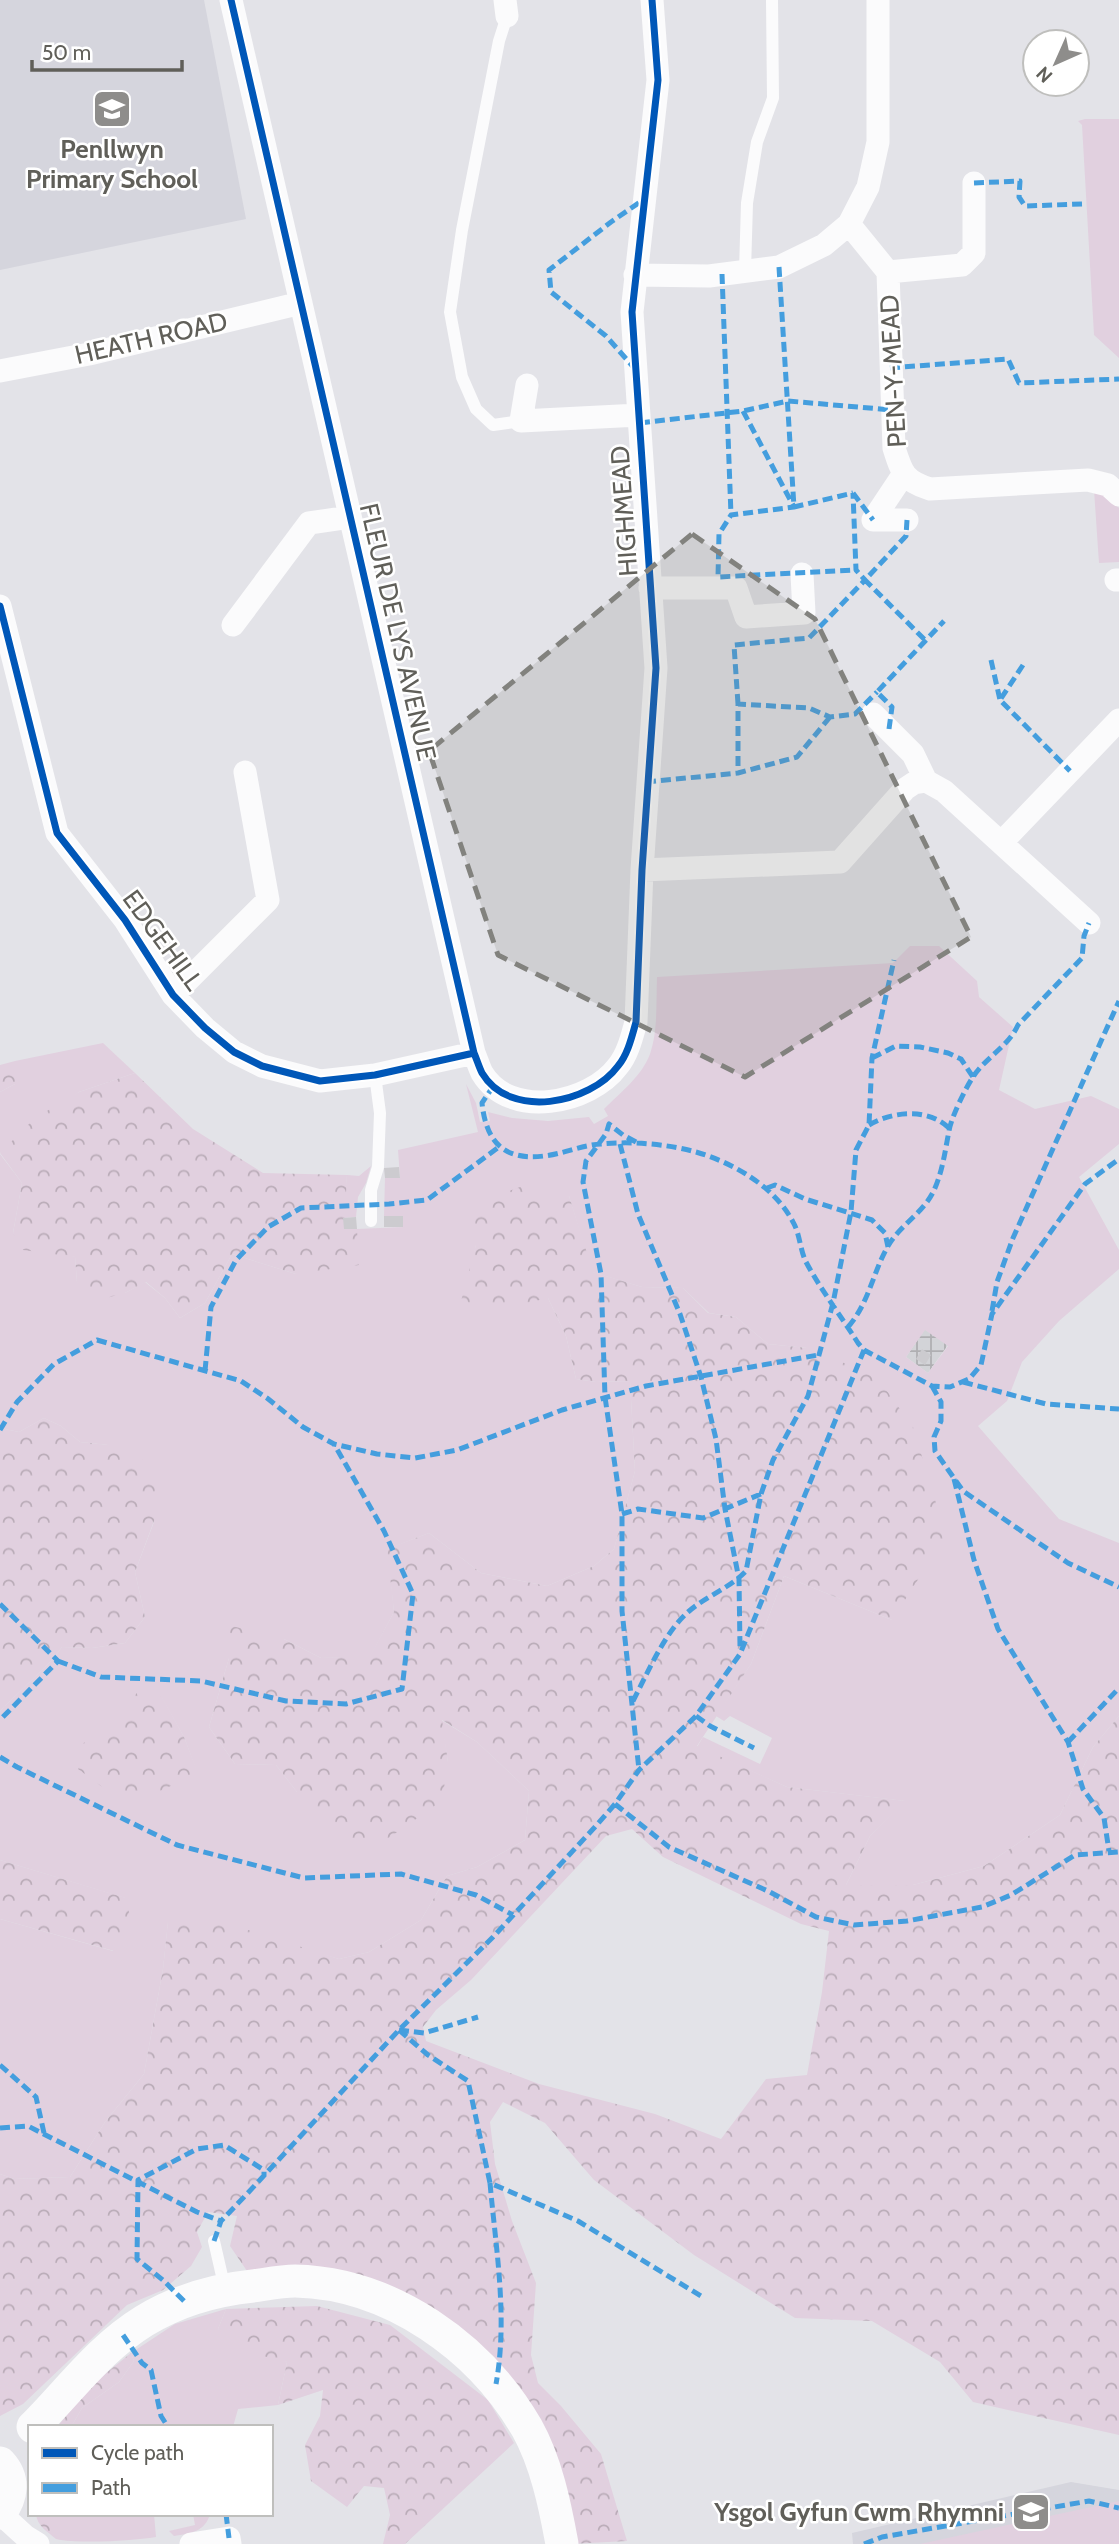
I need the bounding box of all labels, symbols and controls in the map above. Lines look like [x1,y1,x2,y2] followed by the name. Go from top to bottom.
[32,28,182,72] scale bar
[1021,28,1091,98] north arrow
[42,40,91,65] text: 50 m
[1031,62,1057,88] text: N
[91,88,133,130] school or university icon: Penllwyn Primary School
[26,133,198,195] place label: Penllwyn Primary School
[873,294,913,448] street label: PEN-Y-MEAD
[72,305,230,371] street label: HEATH ROAD
[603,445,645,577] street label: HIGHMEAD
[353,500,443,764] street label: FLEUR DE LYS AVENUE
[116,884,210,996] street label: EDGEHILL
[28,2425,273,2516] legend
[91,2440,184,2465] text: Cycle path
[91,2475,131,2500] text: Path
[1010,2491,1052,2533] school or university icon: Ysgol Gyfun Cwm Rhymni
[713,2496,1004,2528] place label: Ysgol Gyfun Cwm Rhymni

